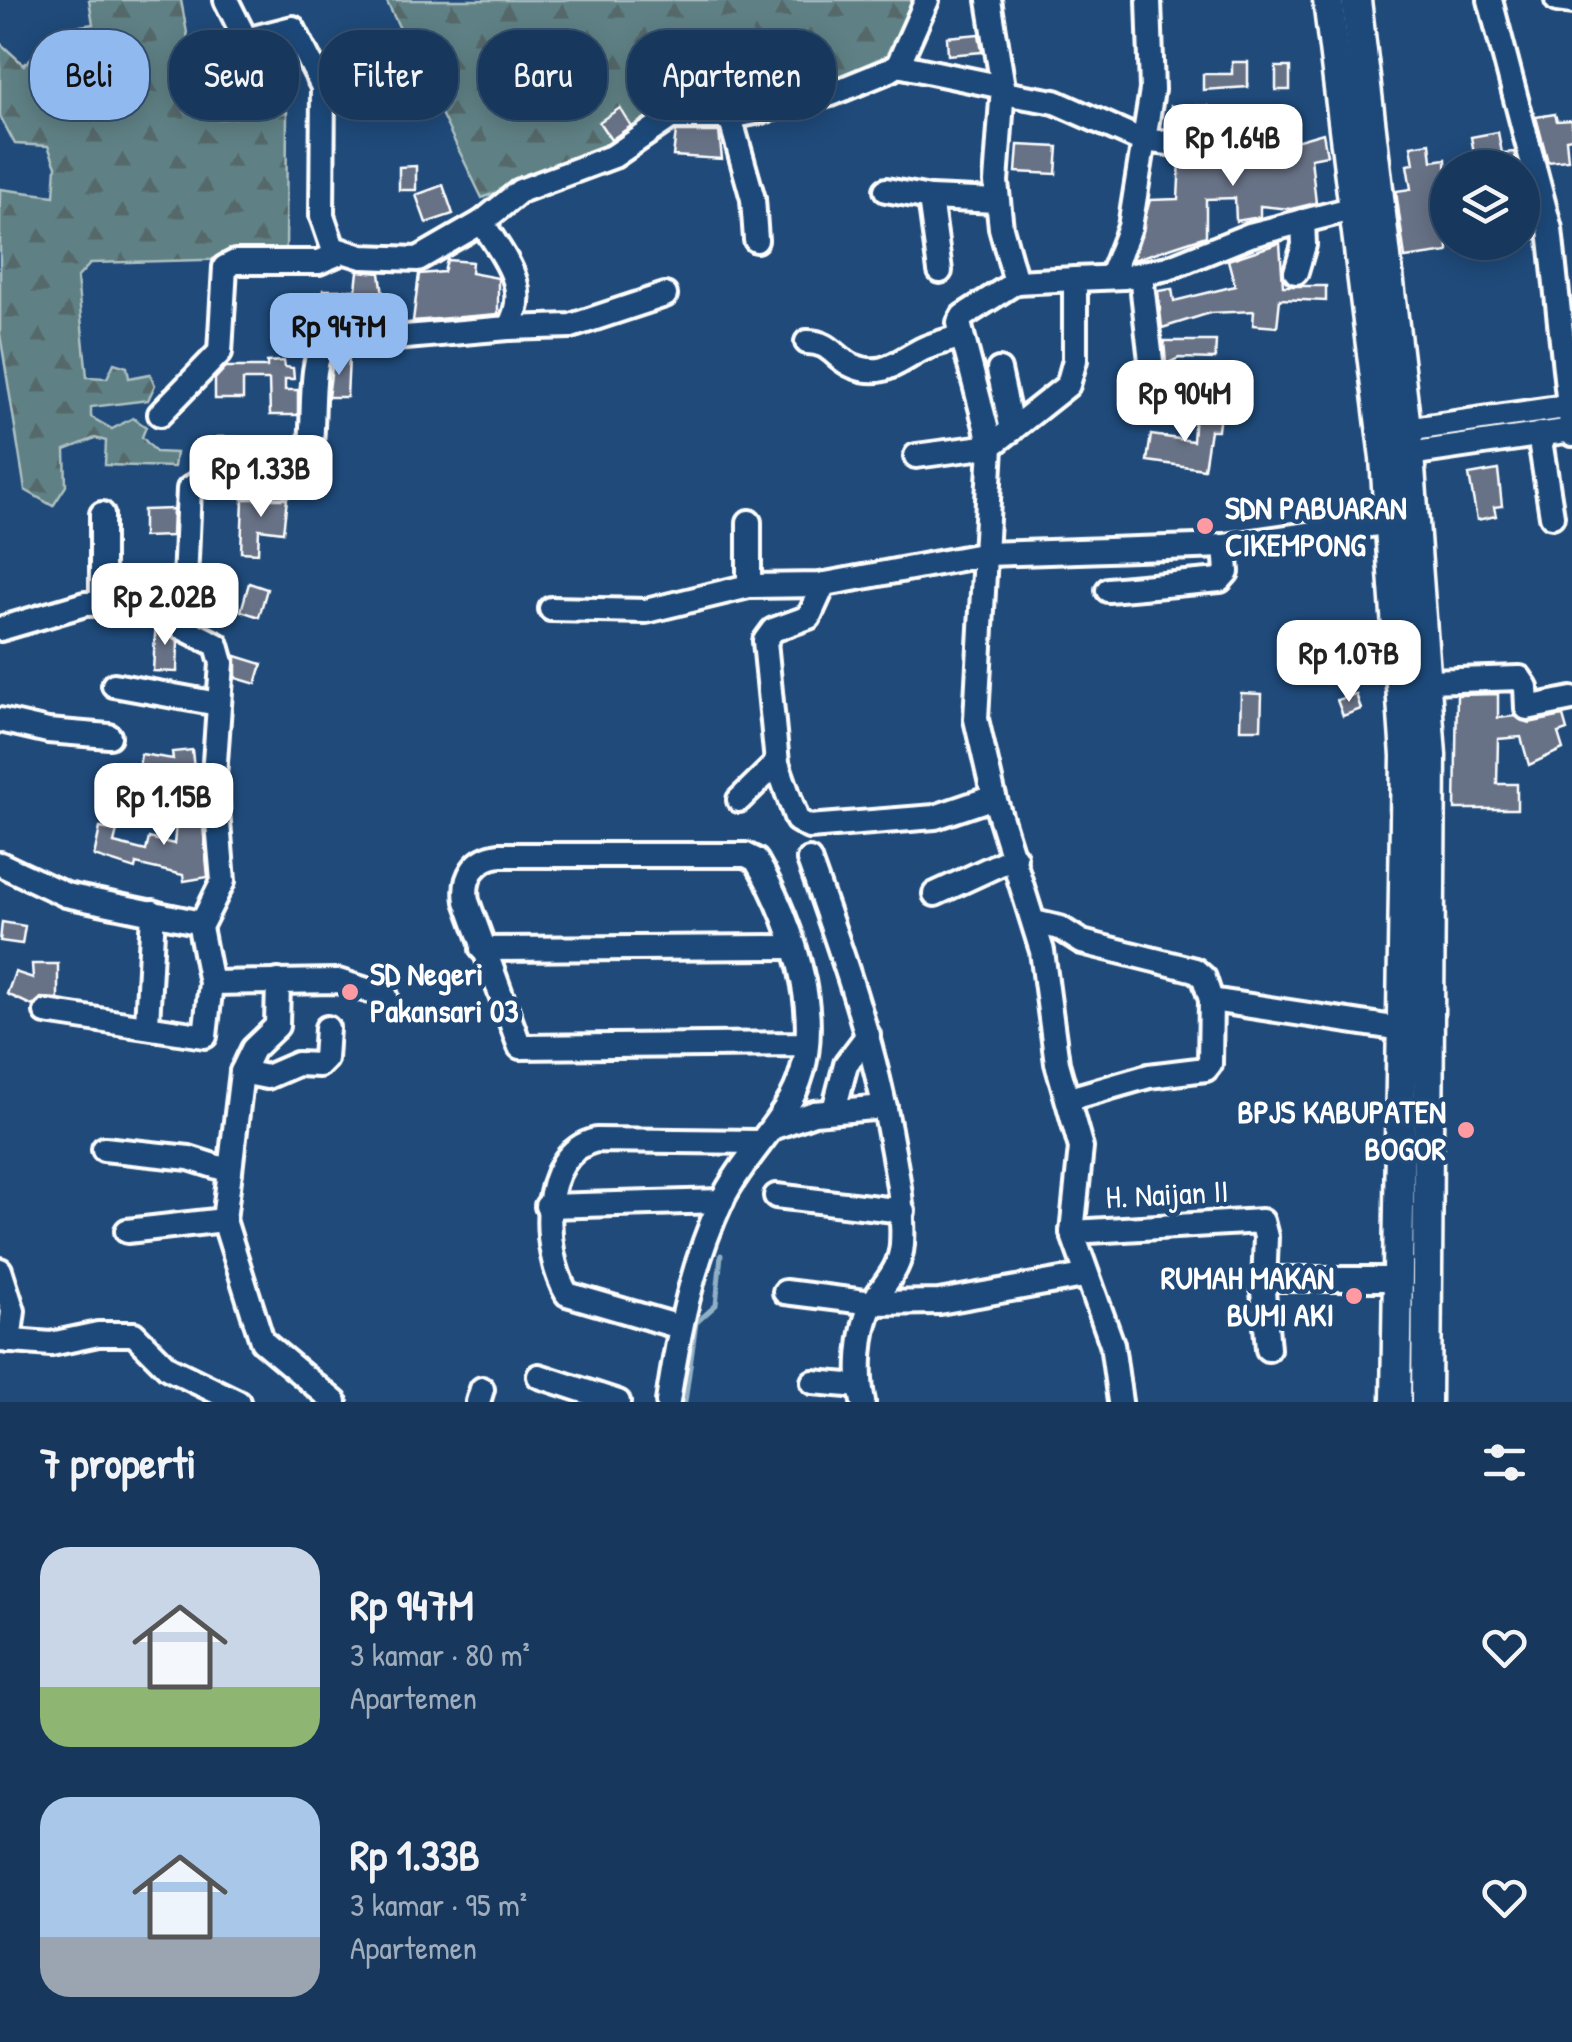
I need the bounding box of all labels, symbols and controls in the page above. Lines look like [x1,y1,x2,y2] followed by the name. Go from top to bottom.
[30,30,149,120] chip: Beli
[169,30,299,120] chip: Sewa
[319,30,458,120] chip: Filter
[478,30,607,120] chip: Baru
[627,30,836,120] chip: Apartemen
[1130,104,1336,189] pin: Rp 1.64B
[1185,115,1281,158] text: Rp 1.64B
[1430,150,1540,260] map controls
[1430,150,1540,260] button: layers
[247,293,431,378] pin: Rp 947M
[292,304,386,347] text: Rp 947M
[1093,360,1277,445] pin: Rp 904M
[1139,371,1231,414] text: Rp 904M
[158,435,364,520] pin: Rp 1.33B
[212,446,310,489] text: Rp 1.33B
[1225,486,1407,566] place label: SDN PABUARAN CIKEMPONG
[1194,515,1216,537] marker: SDN PABUARAN CIKEMPONG
[62,563,268,648] pin: Rp 2.02B
[114,574,216,617] text: Rp 2.02B
[1246,620,1452,705] pin: Rp 1.07B
[1299,631,1399,674] text: Rp 1.07B
[61,763,267,848] pin: Rp 1.15B
[116,774,212,817] text: Rp 1.15B
[370,952,519,1032] place label: SD Negeri Pakansari 03
[339,981,361,1003] marker: SD Negeri Pakansari 03
[1237,1090,1446,1170] place label: BPJS KABUPATEN BOGOR
[1455,1119,1477,1141] marker: BPJS KABUPATEN BOGOR
[1105,1169,1229,1218] street label: H. Naijan II
[1161,1256,1334,1336] place label: RUMAH MAKAN BUMI AKI
[1343,1285,1365,1307] marker: RUMAH MAKAN BUMI AKI
[40,1434,196,1491] text: 7 properti
[1477,1435,1532,1490] icon: filters
[350,1576,474,1633] text: Rp 947M
[120,1587,240,1707] icon: home
[1477,1620,1532,1675] icon: heart
[350,1633,530,1676] text: 3 kamar · 80 m²
[350,1676,477,1719] text: Apartemen
[350,1826,480,1883] text: Rp 1.33B
[120,1837,240,1957] icon: home
[1477,1870,1532,1925] icon: heart
[350,1883,527,1926] text: 3 kamar · 95 m²
[350,1926,477,1969] text: Apartemen

